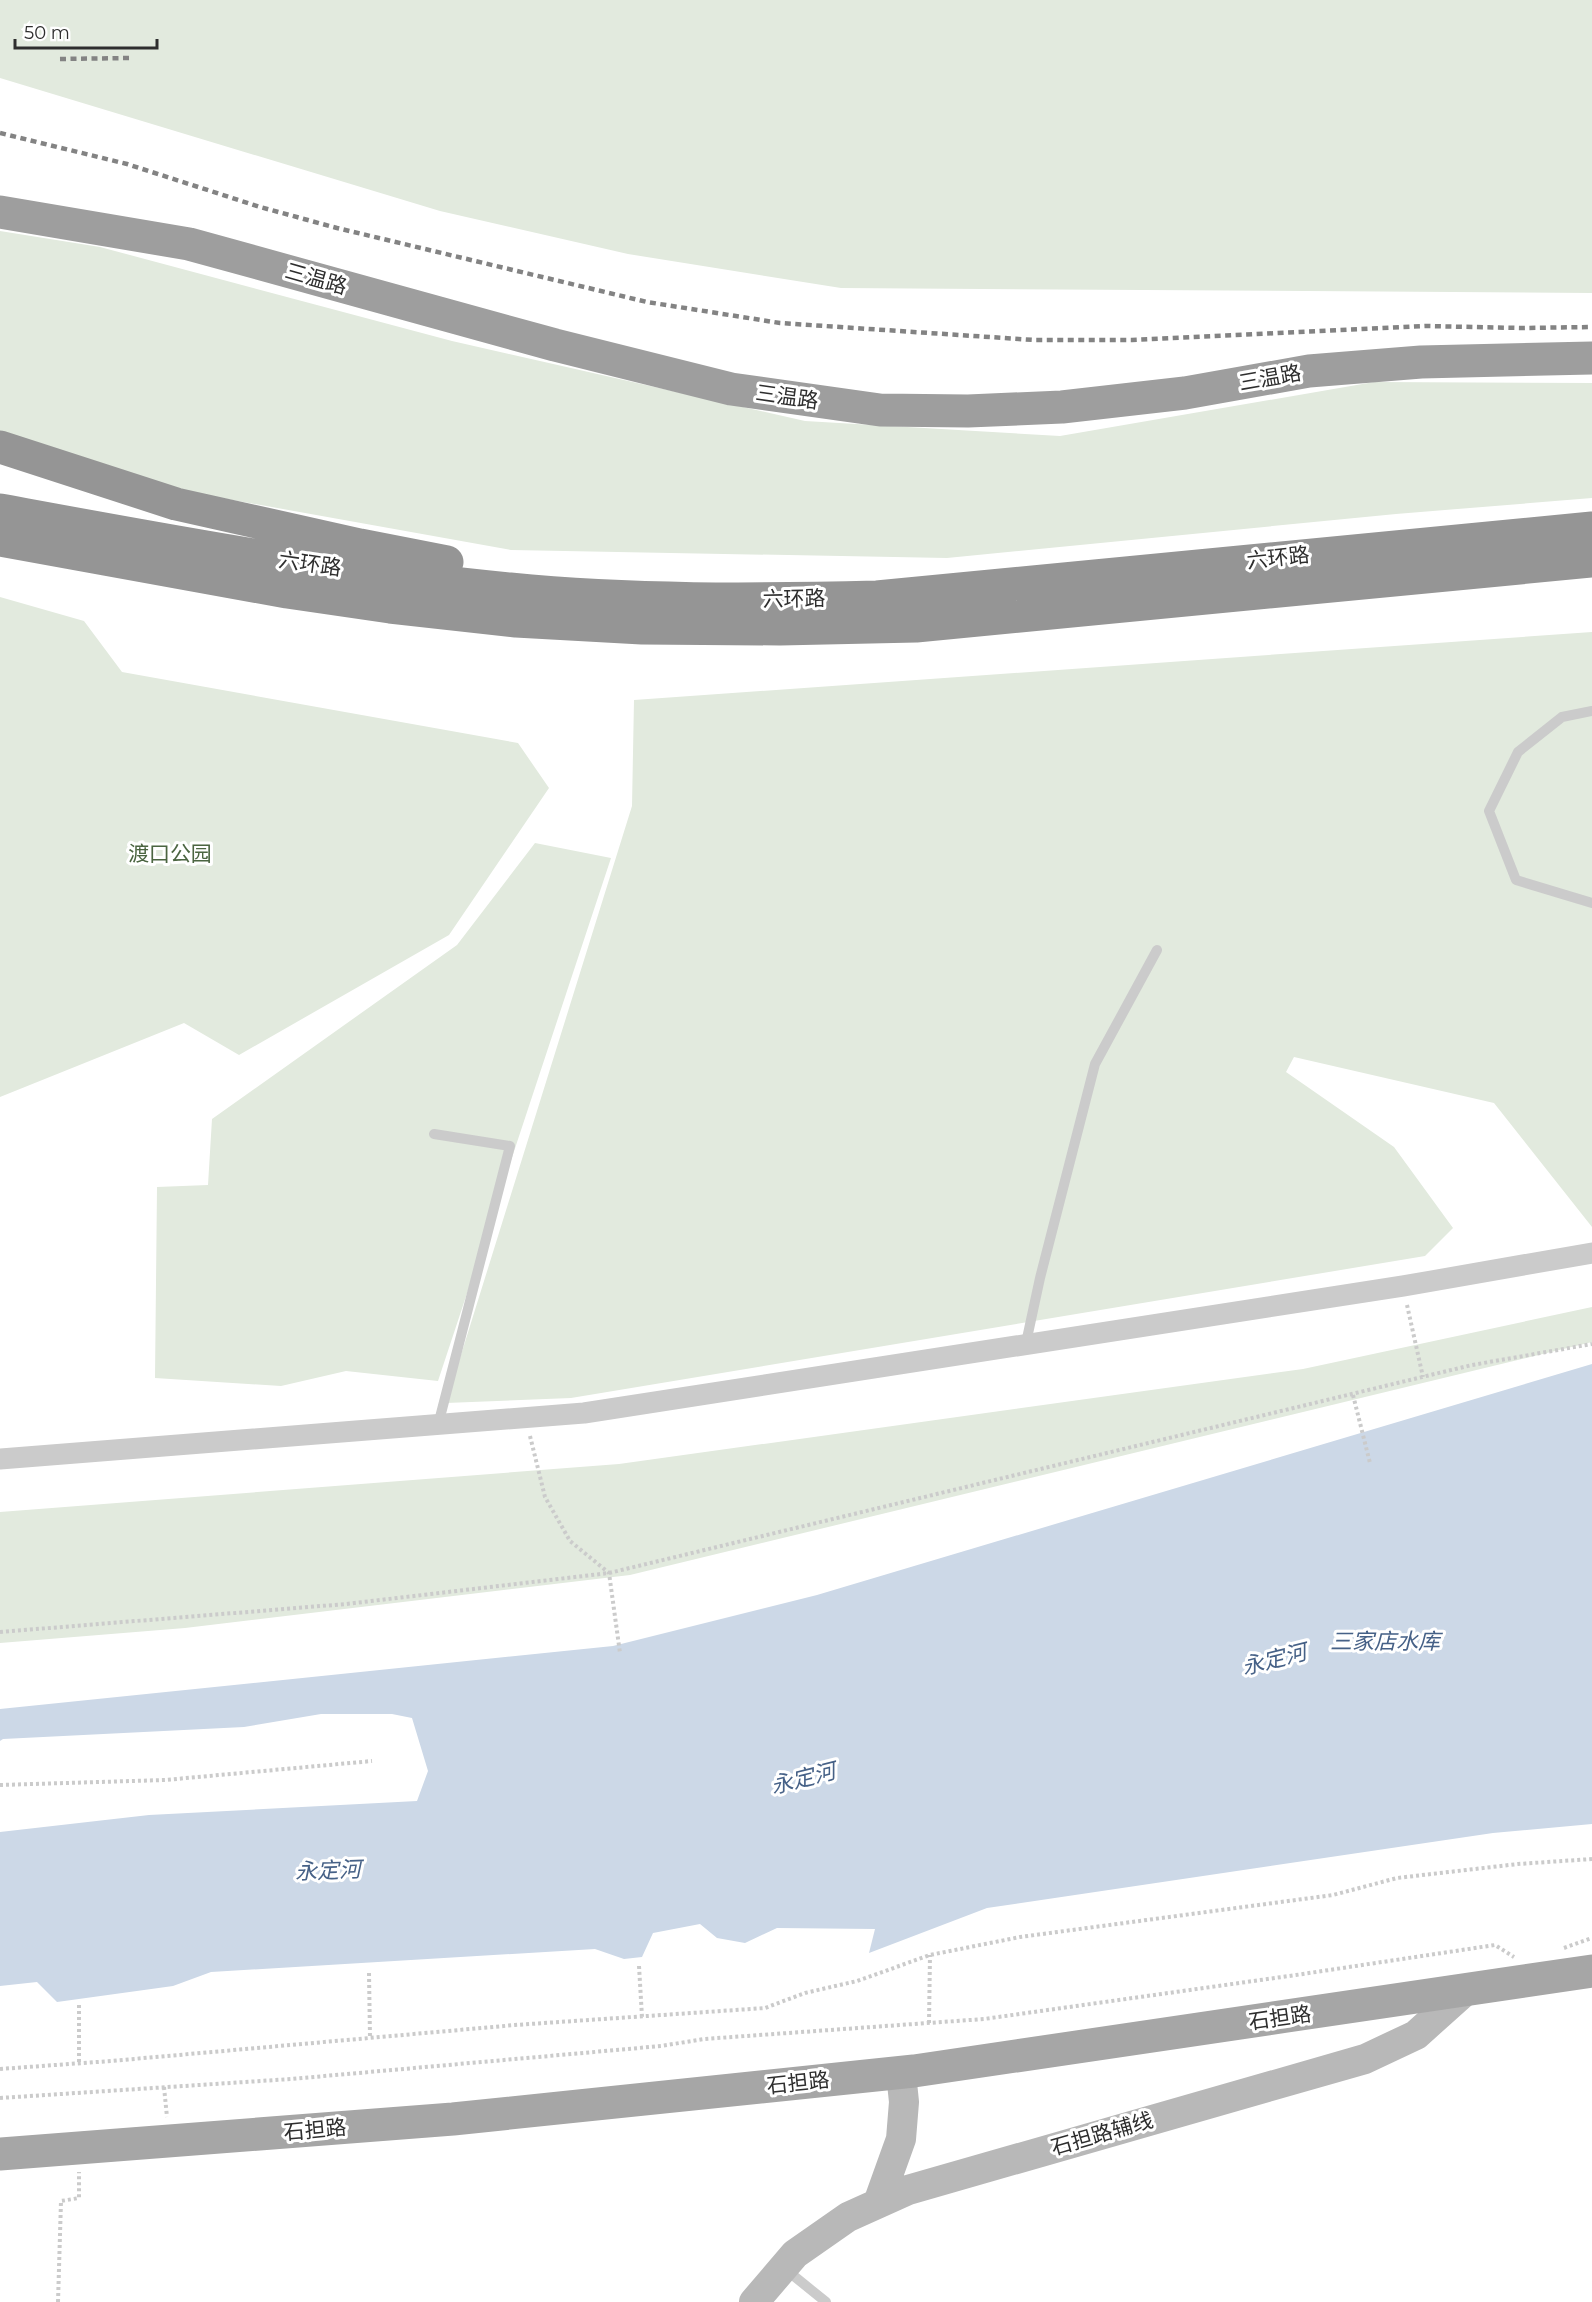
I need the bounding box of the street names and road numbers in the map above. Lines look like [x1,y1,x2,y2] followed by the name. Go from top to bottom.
[282,258,350,299] street label: 三温路
[1237,360,1303,395] street label: 三温路
[754,380,820,413] street label: 三温路
[1245,542,1311,573] street label: 六环路
[277,547,343,580] street label: 六环路
[762,585,826,612] street label: 六环路
[1247,2001,1313,2034] street label: 石担路
[765,2067,831,2098] street label: 石担路
[1048,2107,1156,2160] street label: 石担路辅线
[282,2114,347,2145] street label: 石担路

